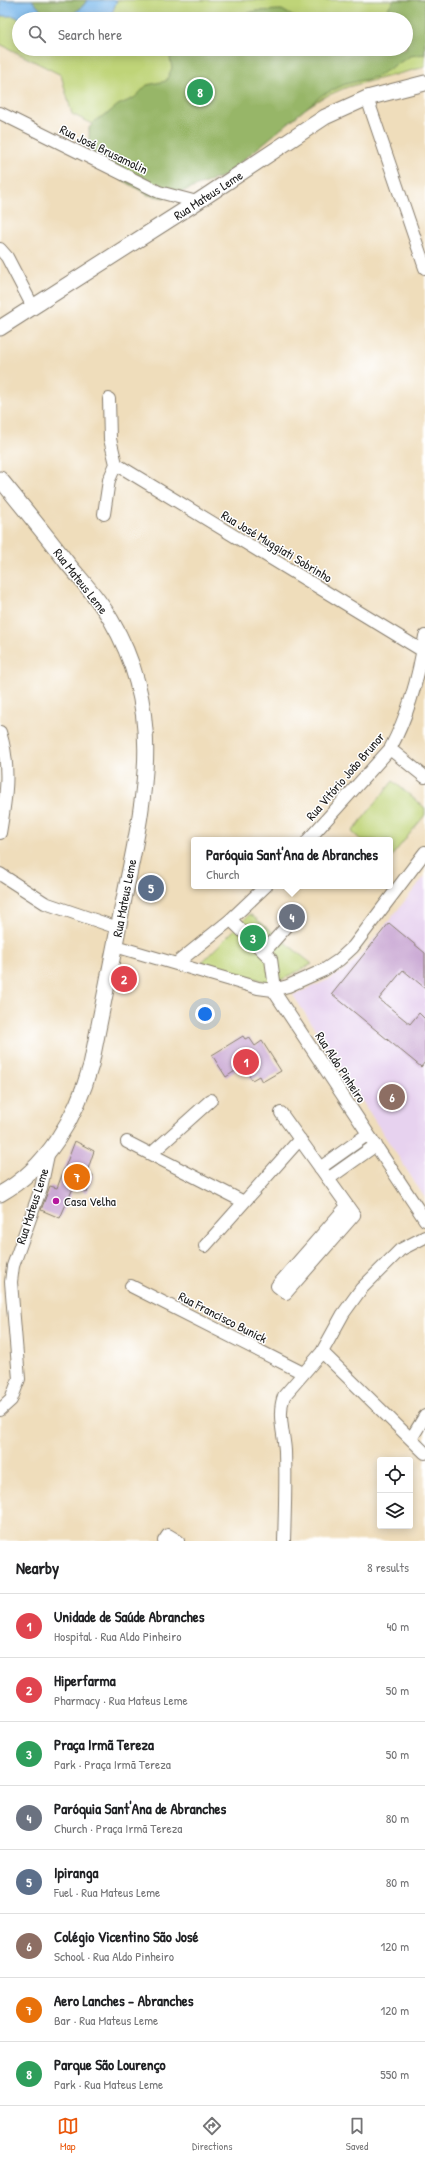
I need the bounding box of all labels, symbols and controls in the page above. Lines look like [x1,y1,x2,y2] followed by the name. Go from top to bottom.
[12,12,413,56] search box
[26,23,48,45] icon: search
[58,24,122,45] text: Search here
[187,77,213,107] pin: 8
[57,120,151,178] street label: Rua José Brusamolin
[170,166,246,224] street label: Rua Mateus Leme
[218,506,336,586] street label: Rua José Muggiati Sobrinho
[50,544,112,618] street label: Rua Mateus Leme
[302,728,388,824] street label: Rua Vitório João Brunor
[191,837,393,889] popup
[206,844,378,865] text: Paróquia Sant'Ana de Abranches
[108,858,140,938] street label: Rua Mateus Leme
[206,865,239,883] text: Church
[138,873,164,903] pin: 5
[279,902,305,932] pin: 4
[240,923,266,953] pin: 3
[111,964,137,994] pin: 2
[195,1004,215,1024] your location
[311,1028,371,1106] street label: Rua Aldo Pinheiro
[233,1047,259,1077] pin: 1
[379,1082,405,1112] pin: 6
[64,1162,90,1192] pin: 7
[11,1166,53,1246] street label: Rua Mateus Leme
[64,1192,116,1210] place label: Casa Velha
[51,1196,61,1206] marker: Casa Velha
[176,1287,271,1347] street label: Rua Francisco Bunick
[377,1457,413,1529] map controls
[377,1457,413,1493] button: locate
[377,1493,413,1529] button: layers
[16,1556,59,1579] text: Nearby
[367,1558,409,1576] text: 8 results
[54,1606,205,1627] text: Unidade de Saúde Abranches
[27,1617,31,1635] text: 1
[386,1617,409,1635] text: 40 m
[54,1627,182,1645] text: Hospital · Rua Aldo Pinheiro
[54,1670,116,1691] text: Hiperfarma
[26,1681,32,1699] text: 2
[386,1681,409,1699] text: 50 m
[54,1691,188,1709] text: Pharmacy · Rua Mateus Leme
[54,1734,154,1755] text: Praça Irmã Tereza
[26,1745,32,1763] text: 3
[386,1745,409,1763] text: 50 m
[54,1755,171,1773] text: Park · Praça Irmã Tereza
[54,1798,226,1819] text: Paróquia Sant'Ana de Abranches
[27,1809,31,1827] text: 4
[386,1809,409,1827] text: 80 m
[54,1819,182,1837] text: Church · Praça Irmã Tereza
[54,1862,98,1883] text: Ipiranga
[26,1873,32,1891] text: 5
[386,1873,409,1891] text: 80 m
[54,1883,160,1901] text: Fuel · Rua Mateus Leme
[54,1926,199,1947] text: Colégio Vicentino São José
[26,1937,32,1955] text: 6
[381,1937,409,1955] text: 120 m
[54,1947,174,1965] text: School · Rua Aldo Pinheiro
[54,1990,193,2011] text: Aero Lanches - Abranches
[26,2001,32,2019] text: 7
[381,2001,409,2019] text: 120 m
[54,2011,158,2029] text: Bar · Rua Mateus Leme
[54,2054,166,2075] text: Parque São Lourenço
[26,2065,32,2083] text: 8
[380,2065,409,2083] text: 550 m
[54,2075,163,2093] text: Park · Rua Mateus Leme
[57,2115,79,2153] tab: Map
[192,2115,233,2153] tab: Directions
[346,2115,368,2153] tab: Saved

